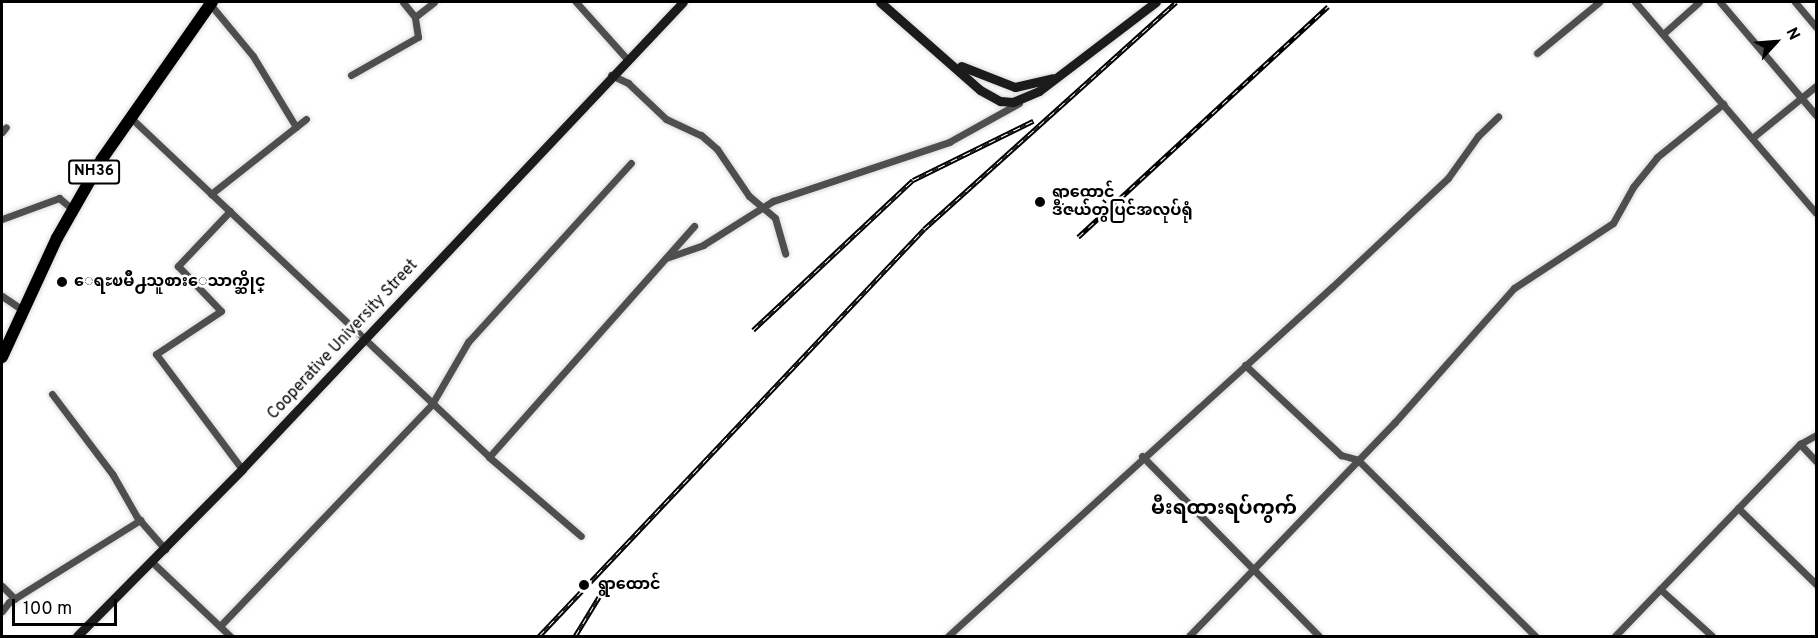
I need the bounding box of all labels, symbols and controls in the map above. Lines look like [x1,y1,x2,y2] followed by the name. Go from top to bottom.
[1746,12,1806,72] north arrow
[1781,25,1804,44] text: N
[67,160,121,184] road number: NH36
[1052,183,1193,221] place label: ရွာထောင် ဒီဇယ်တွဲပြင်အလုပ်ရုံ
[1033,195,1047,209] marker: ရွာထောင် ဒီဇယ်တွဲပြင်အလုပ်ရုံ
[264,256,422,424] street label: Cooperative University Street
[74,272,266,292] place label: ေရႊၿမိဳ႕သူစားေသာက္ဆိုင္
[55,275,69,289] marker: ေရႊၿမိဳ႕သူစားေသာက္ဆိုင္
[1151,497,1297,521] district label: မီးရထားရပ်ကွက်
[598,575,661,595] place label: ရွာထောင်
[575,576,593,594] marker: ရွာထောင်
[15,587,120,625] scale bar
[23,598,72,621] text: 100 m

